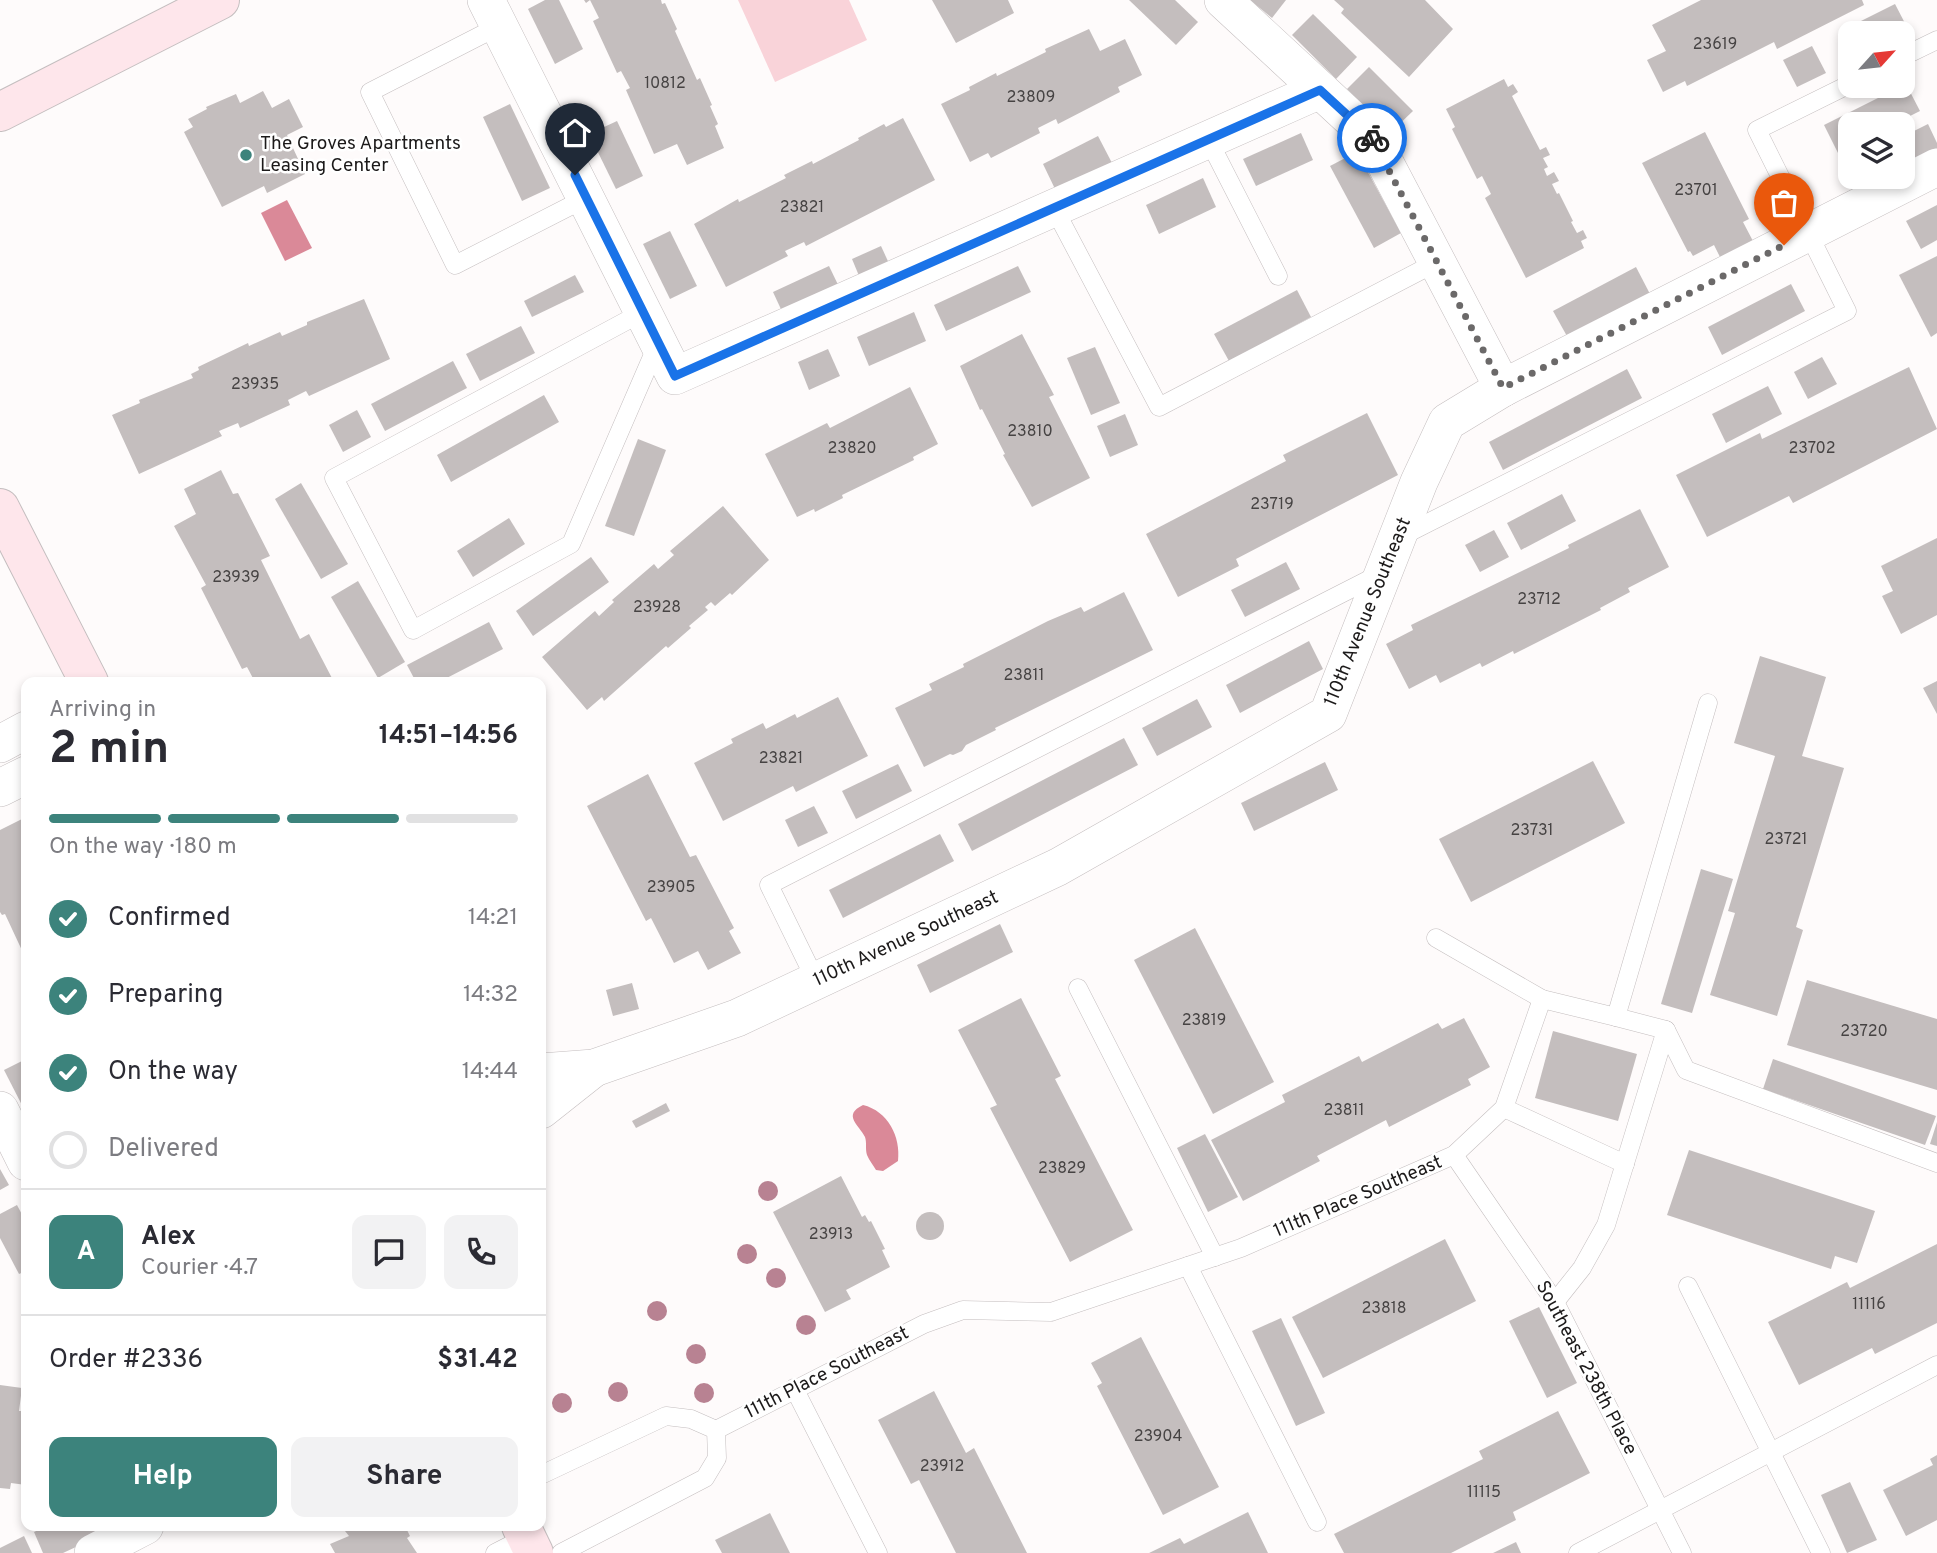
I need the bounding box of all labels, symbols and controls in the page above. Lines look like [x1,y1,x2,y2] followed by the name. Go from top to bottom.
[1838,21,1914,98] north arrow
[1838,21,1915,189] map controls
[1693,35,1737,55] house number: 23619
[644,74,686,94] house number: 10812
[1007,88,1055,108] house number: 23809
[545,103,605,175] pin
[1337,103,1407,173] courier
[1838,112,1915,189] button: layers
[556,114,594,152] icon: home
[1353,119,1391,157] icon: bike
[260,132,461,178] place label: The Groves Apartments Leasing Center
[238,147,254,163] marker: The Groves Apartments Leasing Center
[1754,173,1814,245] pin
[1674,181,1718,201] house number: 23701
[1765,184,1803,222] icon: bag
[780,198,824,218] house number: 23821
[231,375,279,395] house number: 23935
[1007,422,1053,442] house number: 23810
[828,439,876,459] house number: 23820
[1788,439,1836,459] house number: 23702
[1250,495,1294,515] house number: 23719
[1319,514,1417,710] street label: 110th Avenue Southeast
[212,568,260,588] house number: 23939
[1517,590,1561,610] house number: 23712
[633,598,681,618] house number: 23928
[1003,666,1045,686] house number: 23811
[49,696,156,725] text: Arriving in
[379,720,518,753] text: 14:51–14:56
[49,721,169,780] text: 2 min
[759,749,803,769] house number: 23821
[1511,821,1553,841] house number: 23731
[1764,830,1808,850] house number: 23721
[49,833,237,862] text: On the way · 180 m
[647,878,695,898] house number: 23905
[810,885,1002,993] street label: 110th Avenue Southeast
[49,900,87,938] icon: check
[108,902,231,935] text: Confirmed
[468,904,518,933] text: 14:21
[49,977,87,1015] icon: check
[108,979,223,1012] text: Preparing
[463,981,518,1010] text: 14:32
[1182,1011,1226,1031] house number: 23819
[1840,1022,1888,1042] house number: 23720
[49,1054,87,1092] icon: check
[108,1056,238,1089] text: On the way
[462,1058,518,1087] text: 14:44
[1323,1101,1365,1121] house number: 23811
[108,1133,219,1166] text: Delivered
[1270,1151,1446,1243] street label: 111th Place Southeast
[1038,1159,1086,1179] house number: 23829
[352,1215,426,1289] button: chat
[444,1215,518,1289] button: phone
[141,1221,196,1254] text: Alex
[809,1225,853,1245] house number: 23913
[77,1236,95,1269] text: A
[141,1254,258,1283] text: Courier · 4.7
[1530,1277,1642,1459] street label: Southeast 238th Place
[1852,1295,1886,1315] house number: 11116
[1362,1299,1406,1319] house number: 23818
[741,1321,913,1425] street label: 111th Place Southeast
[49,1344,203,1377] text: Order #2336
[437,1344,518,1377] text: $31.42
[1134,1427,1182,1447] house number: 23904
[49,1437,277,1517] button: Help
[291,1437,518,1517] button: Share
[920,1457,964,1477] house number: 23912
[1467,1483,1501,1503] house number: 11115

